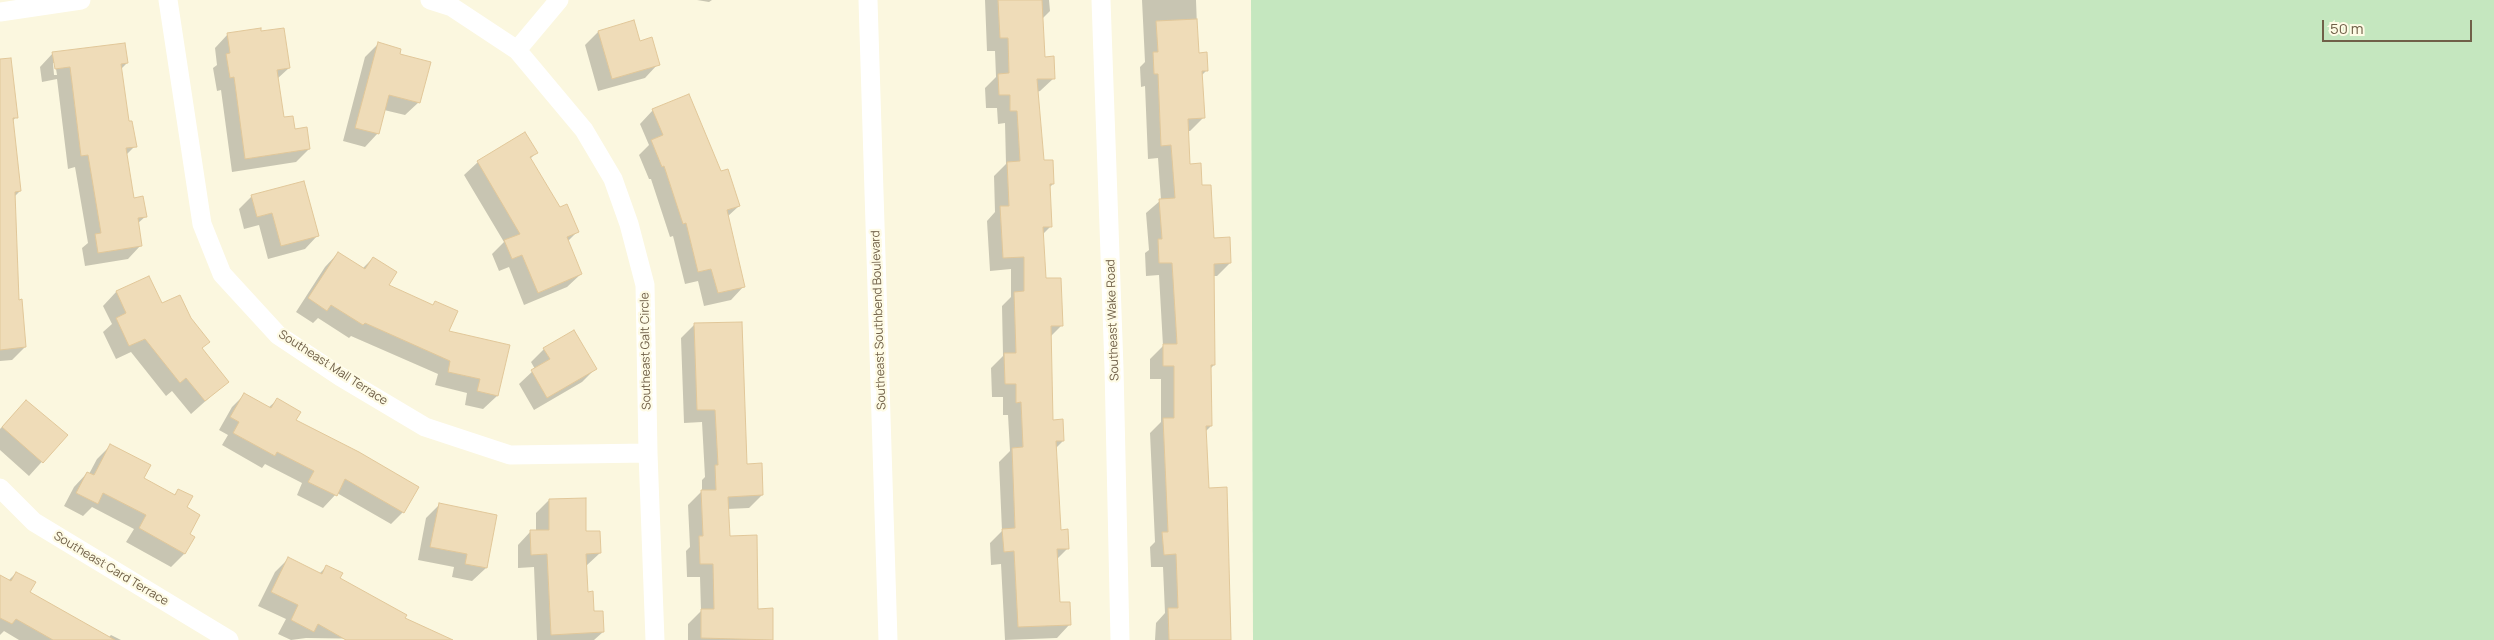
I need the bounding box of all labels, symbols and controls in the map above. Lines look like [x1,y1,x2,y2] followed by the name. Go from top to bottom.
[2324,10,2474,42] scale bar
[2330,18,2364,39] text: 50 m
[869,230,889,410] street label: Southeast Southbend Boulevard
[1104,259,1122,381] street label: Southeast Wake Road
[638,292,654,410] street label: Southeast Galt Circle
[276,327,390,409] street label: Southeast Mall Terrace
[51,529,171,609] street label: Southeast Card Terrace

